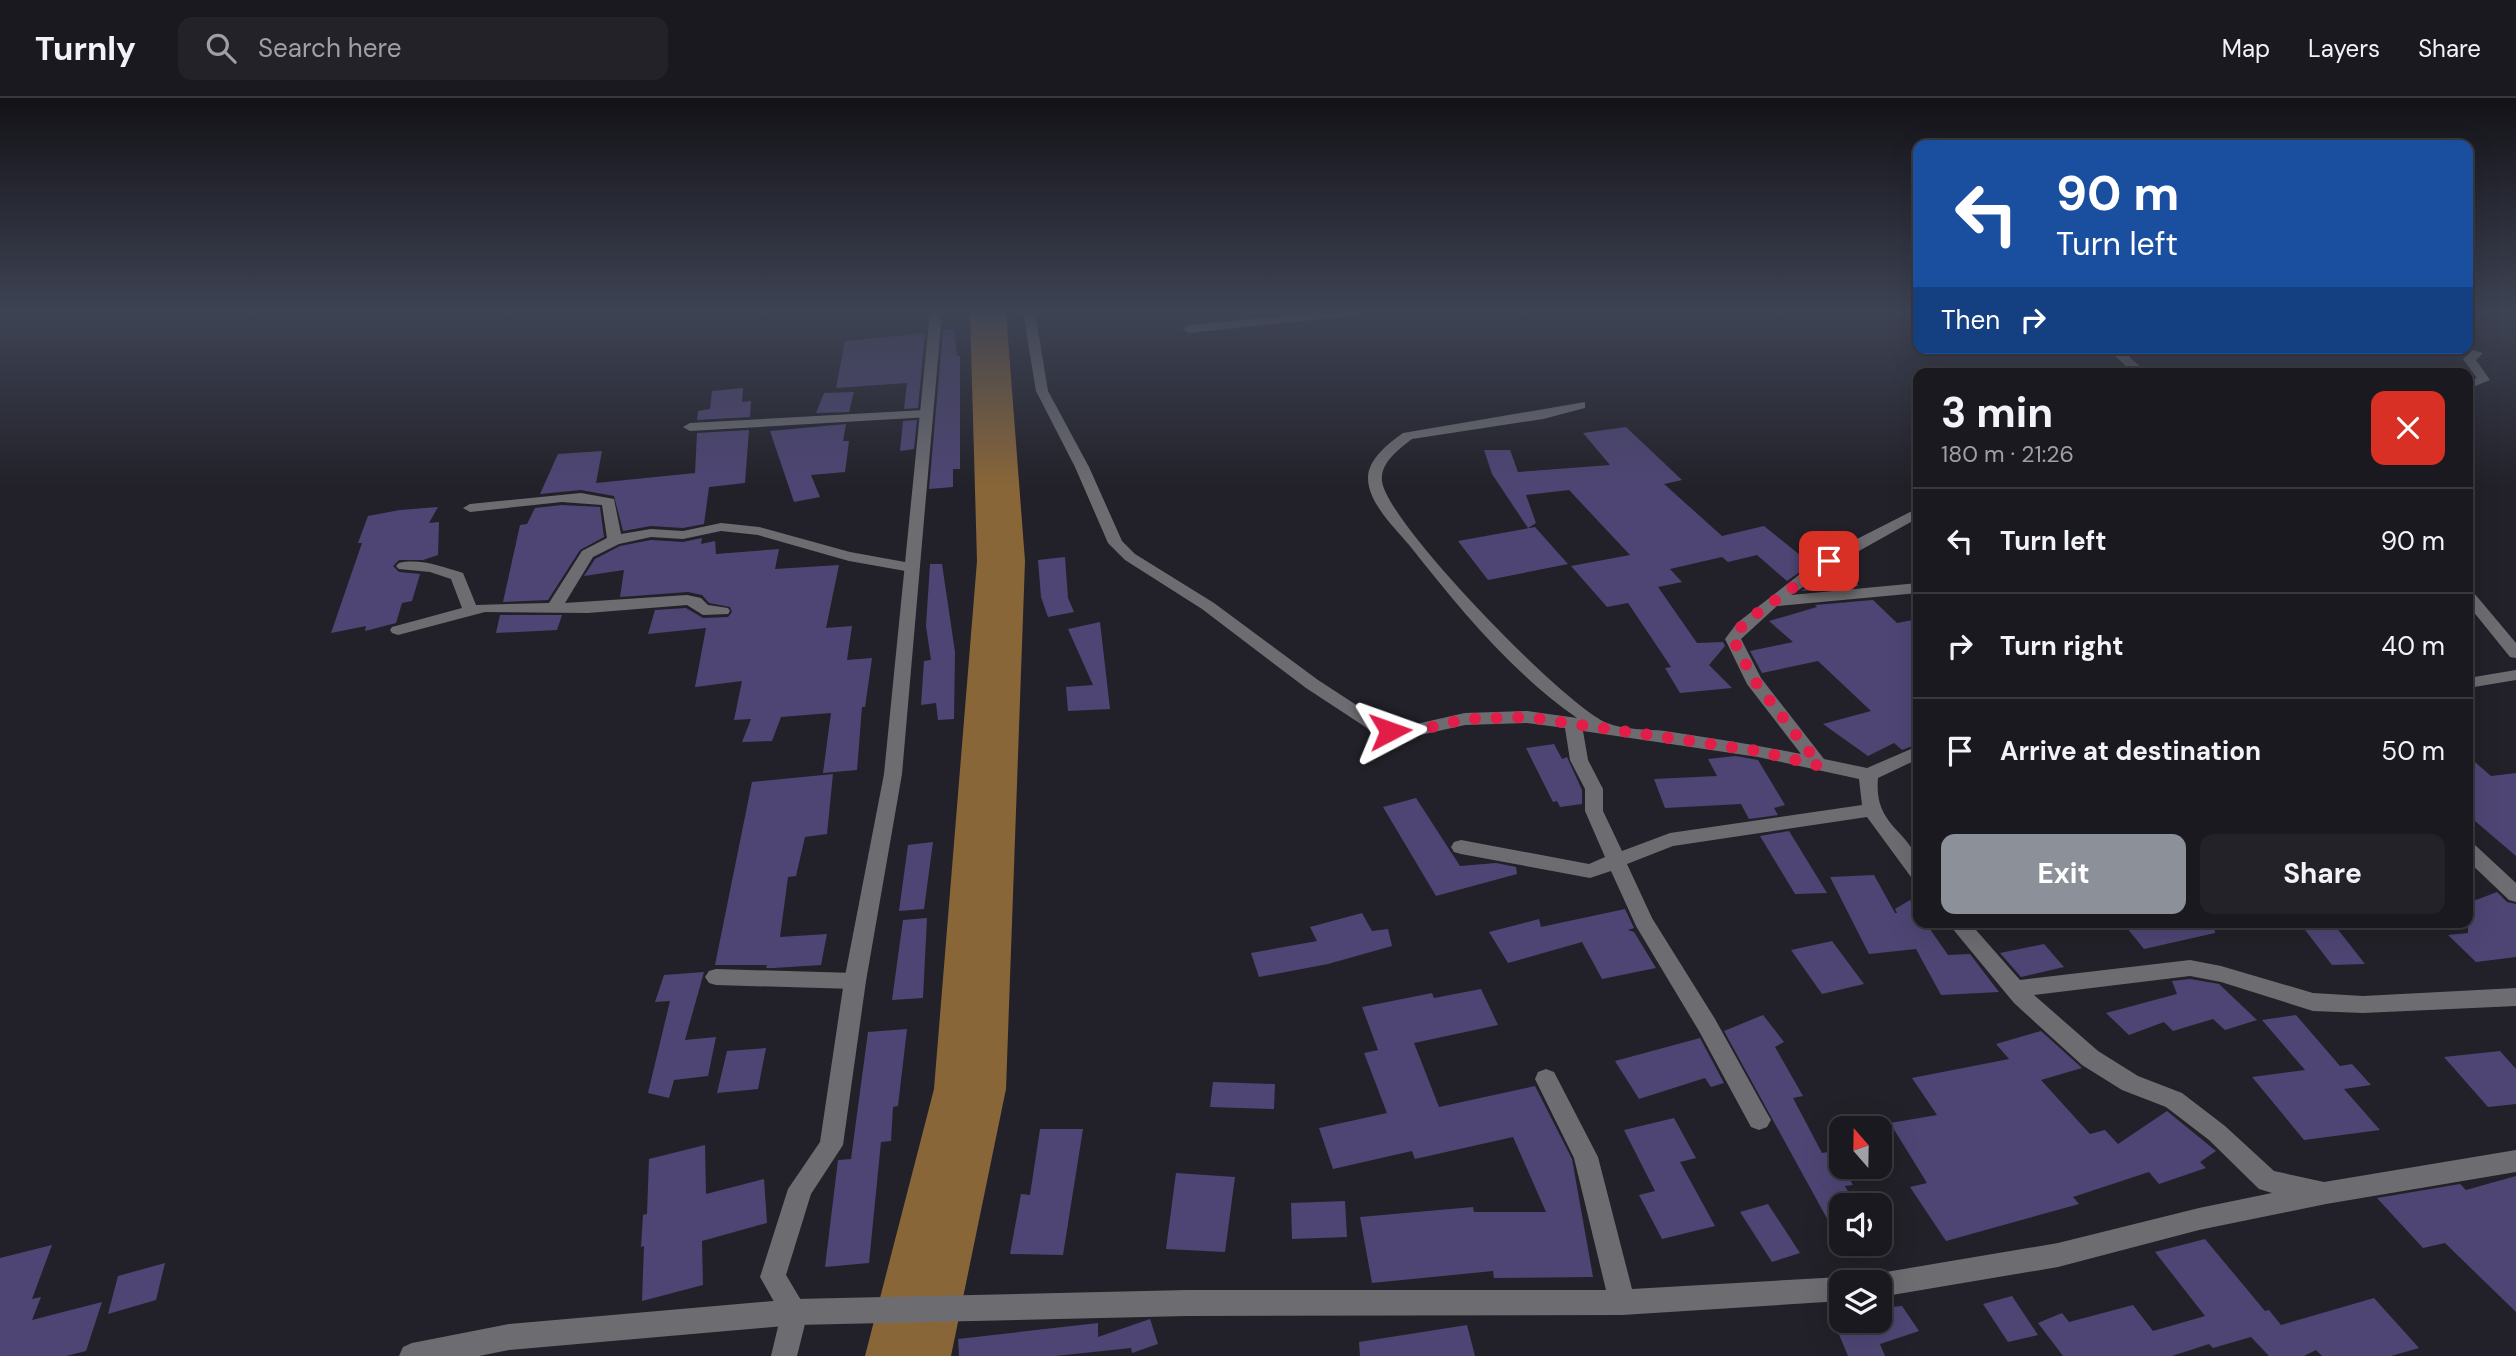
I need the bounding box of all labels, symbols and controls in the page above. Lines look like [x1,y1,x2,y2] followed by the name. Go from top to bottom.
[178,17,668,80] search box
[35,27,136,70] text: Turnly
[202,29,240,67] icon: search
[258,31,401,65] text: Search here
[2222,33,2270,64] text: Map
[2308,33,2380,64] text: Layers
[2418,33,2481,64] text: Share
[2056,161,2179,225] text: 90 m
[1941,168,2032,259] icon: left
[2056,223,2178,265] text: Turn left
[2014,301,2052,339] icon: right
[1941,303,2000,337] text: Then
[1941,385,2053,440] text: 3 min
[2371,391,2445,465] button: close
[1941,439,2074,469] text: 180 m · 21:26
[1941,522,1979,560] icon: left
[2000,524,2107,558] text: Turn left
[2381,524,2445,558] text: 90 m
[1799,531,1859,591] pin
[1810,542,1848,580] icon: arrive
[1941,627,1979,665] icon: right
[2000,629,2124,663] text: Turn right
[2381,629,2445,663] text: 40 m
[1353,694,1427,768] position arrow
[1941,732,1979,770] icon: arrive
[2000,734,2261,768] text: Arrive at destination
[2381,734,2445,768] text: 50 m
[1941,834,2186,914] button: Exit
[2200,834,2445,914] button: Share
[1829,1116,1892,1180] north arrow
[1829,1116,1892,1333] map controls
[1829,1193,1892,1256] button: sound
[1829,1270,1892,1333] button: layers

